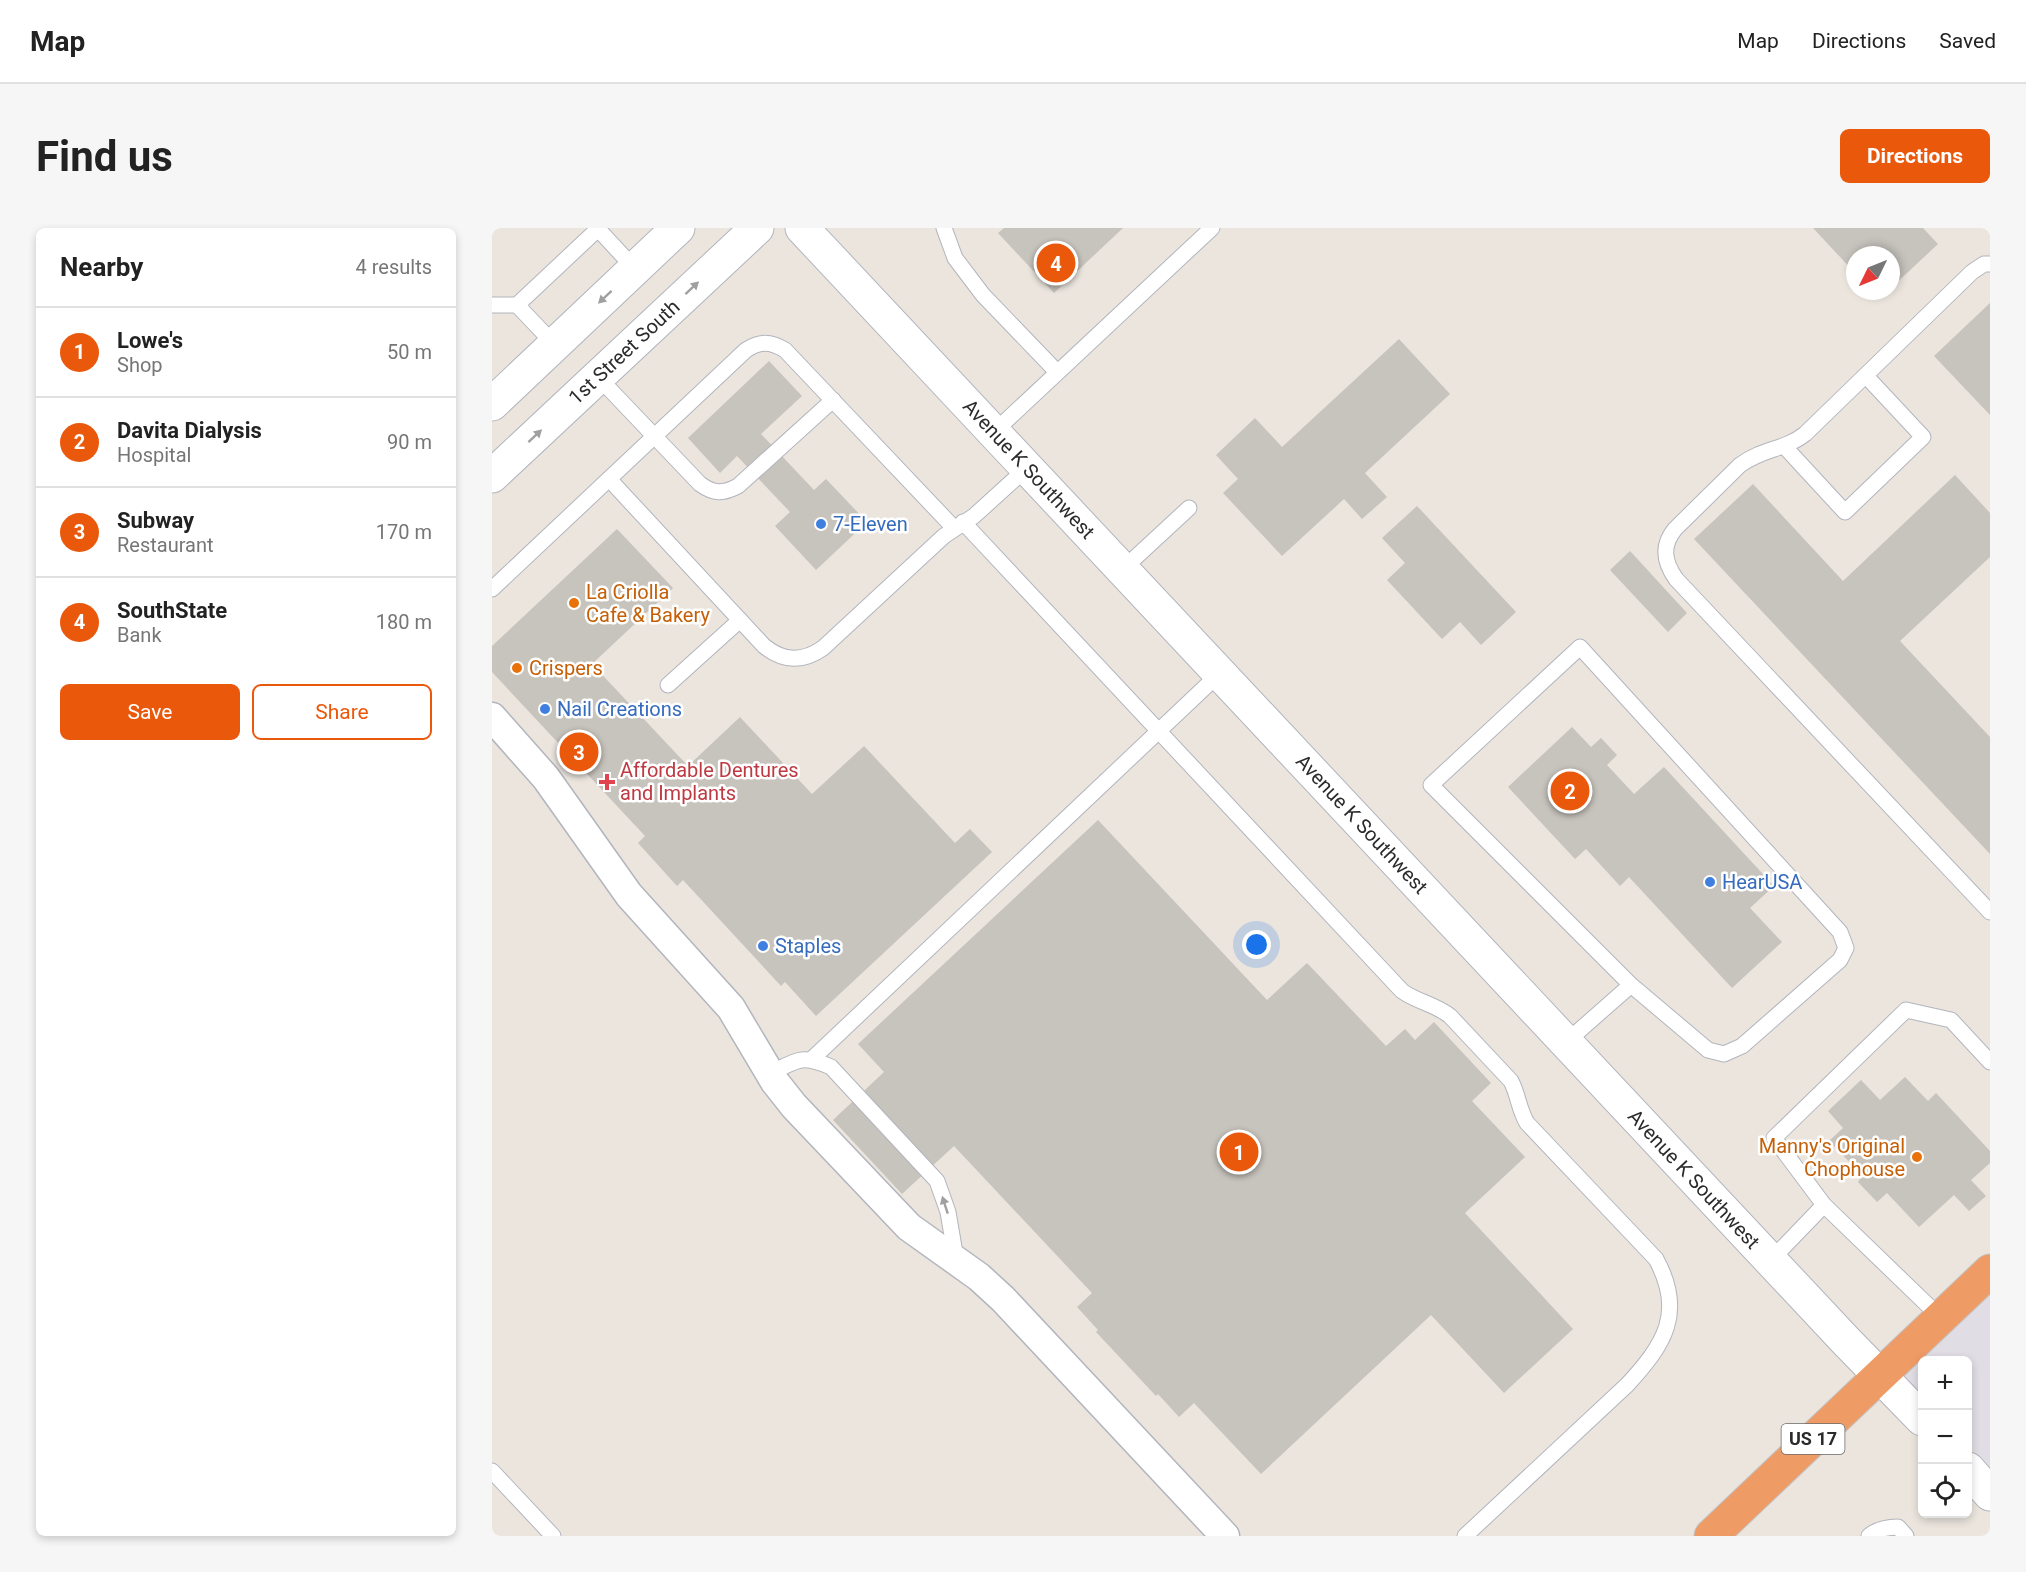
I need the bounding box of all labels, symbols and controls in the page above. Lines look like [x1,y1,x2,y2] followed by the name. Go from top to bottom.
[30,25,85,58] text: Map
[1737,29,1779,53] text: Map
[1812,29,1906,53] text: Directions
[1939,29,1996,53] text: Saved
[1840,129,1990,183] button: Directions
[36,132,173,181] text: Find us
[1036,240,1076,285] pin: 4
[1846,246,1900,300] north arrow
[60,252,143,282] text: Nearby
[356,255,432,279] text: 4 results
[685,282,699,296] one-way arrow
[598,290,613,304] one-way arrow
[564,295,684,409] street label: 1st Street South
[117,328,183,353] text: Lowe's
[74,340,85,364] text: 1
[387,340,432,364] text: 50 m
[117,353,163,377] text: Shop
[958,394,1100,544] street label: Avenue K Southwest
[117,418,262,443] text: Davita Dialysis
[527,429,542,443] one-way arrow
[74,430,85,454] text: 2
[387,430,432,454] text: 90 m
[117,443,191,467] text: Hospital
[117,508,194,533] text: Subway
[833,512,908,536] place label: 7-Eleven
[814,517,828,531] marker: 7-Eleven
[74,520,85,544] text: 3
[376,520,432,544] text: 170 m
[117,533,214,557] text: Restaurant
[586,580,710,627] place label: La Criolla Cafe & Bakery
[567,596,581,610] marker: La Criolla Cafe & Bakery
[117,598,227,623] text: SouthState
[74,610,85,634] text: 4
[376,610,432,634] text: 180 m
[117,623,162,647] text: Bank
[529,656,603,680] place label: Crispers
[510,661,524,675] marker: Crispers
[60,684,240,740] button: Save
[252,684,432,740] button: Share
[557,697,682,721] place label: Nail Creations
[538,702,552,716] marker: Nail Creations
[560,730,598,774] pin: 3
[1291,749,1433,899] street label: Avenue K Southwest
[620,758,799,805] place label: Affordable Dentures and Implants
[1550,768,1590,814] pin: 2
[598,773,616,791] marker: Affordable Dentures and Implants
[1722,870,1802,894] place label: HearUSA
[1703,875,1717,889] marker: HearUSA
[1242,930,1271,959] your location
[775,934,841,958] place label: Staples
[756,939,770,953] marker: Staples
[1623,1104,1765,1254] street label: Avenue K Southwest
[1220,1130,1258,1174] pin: 1
[1759,1134,1905,1181] place label: Manny's Original Chophouse
[1910,1150,1924,1164] marker: Manny's Original Chophouse
[939,1196,949,1214] one-way arrow
[1918,1356,1972,1518] map controls
[1918,1356,1972,1410] button: +
[1918,1410,1972,1464] button: −
[1782,1424,1844,1454] road number: US 17
[1918,1464,1972,1518] button: locate

